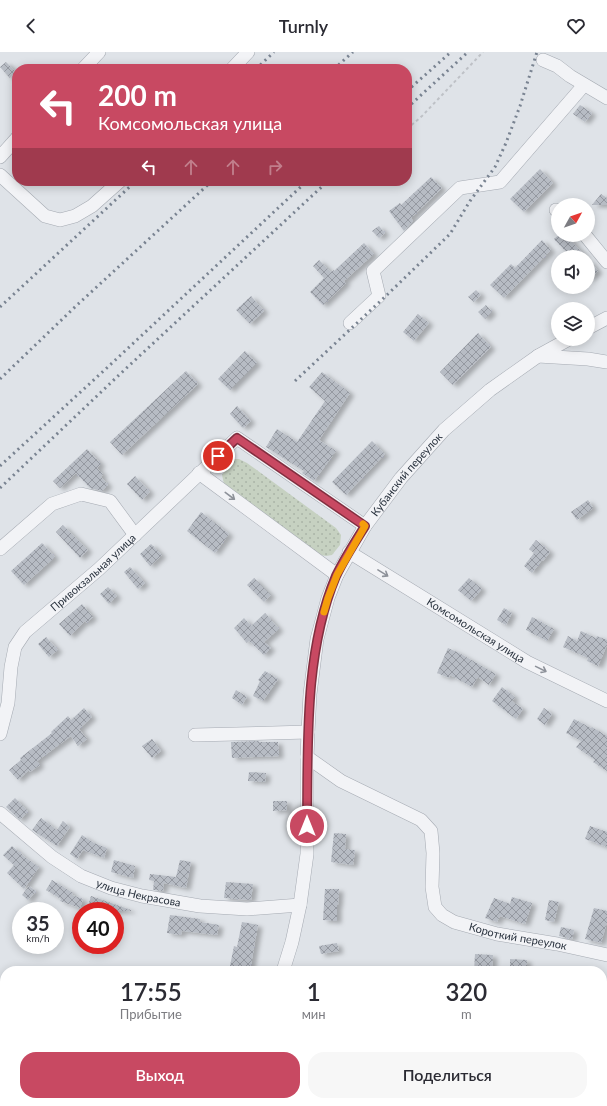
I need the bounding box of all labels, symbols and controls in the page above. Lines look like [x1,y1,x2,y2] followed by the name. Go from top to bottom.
[20,15,42,37] icon: back
[279,15,328,37] text: Turnly
[565,15,587,37] icon: heart
[98,78,177,112] text: 200 m
[32,80,84,132] icon: left
[98,112,282,134] text: Комсомольская улица
[138,156,160,178] icon: left
[180,156,202,178] icon: ahead
[222,156,244,178] icon: ahead
[264,156,286,178] icon: right
[551,198,595,242] north arrow
[551,198,595,346] map controls
[551,250,595,294] button: sound
[551,302,595,346] button: layers
[368,430,445,518] street label: Кубанский переулок
[201,439,235,473] pin
[207,445,229,467] icon: arrive
[225,492,236,501] one-way arrow
[47,531,138,614] street label: Привокзальная улица
[377,568,388,577] one-way arrow
[425,595,527,665] street label: Комсомольская улица
[535,666,547,673] one-way arrow
[286,805,328,847] position arrow
[94,876,182,909] street label: улица Некрасова
[72,902,124,954] speed limit sign: 40
[26,911,50,935] text: 35
[468,920,569,952] street label: Короткий переулок
[26,932,50,944] text: km/h
[120,977,182,1006] text: 17:55
[307,977,321,1006] text: 1
[445,977,487,1006] text: 320
[120,1006,182,1022] text: Прибытие
[302,1006,326,1022] text: мин
[461,1006,472,1022] text: m
[20,1052,300,1098] button: Выход
[308,1052,587,1098] button: Поделиться

